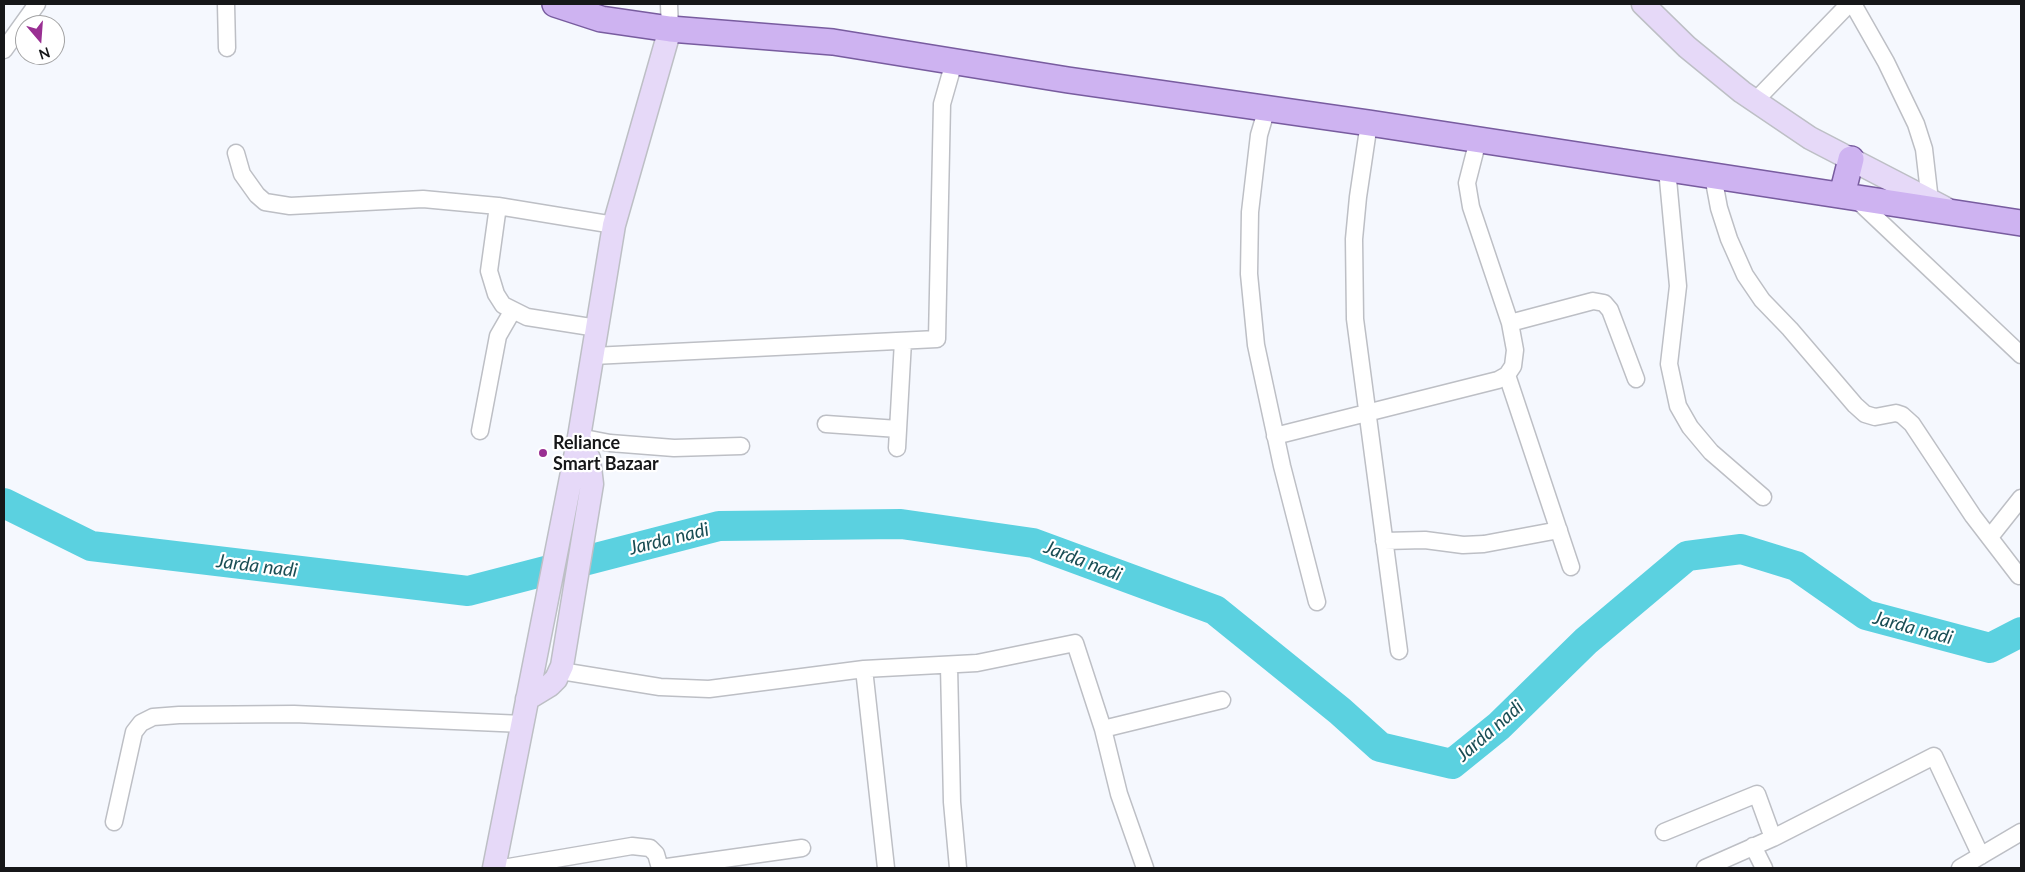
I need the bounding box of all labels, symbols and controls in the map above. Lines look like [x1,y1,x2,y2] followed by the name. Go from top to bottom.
[15,15,65,65] north arrow
[37,44,52,64] text: N
[553,432,659,474] place label: Reliance Smart Bazaar
[537,447,549,459] marker: Reliance Smart Bazaar
[627,518,711,560] water label: Jarda nadi
[1041,536,1125,586] water label: Jarda nadi
[215,550,299,582] water label: Jarda nadi
[1871,606,1955,650] water label: Jarda nadi
[1452,696,1528,766] water label: Jarda nadi

